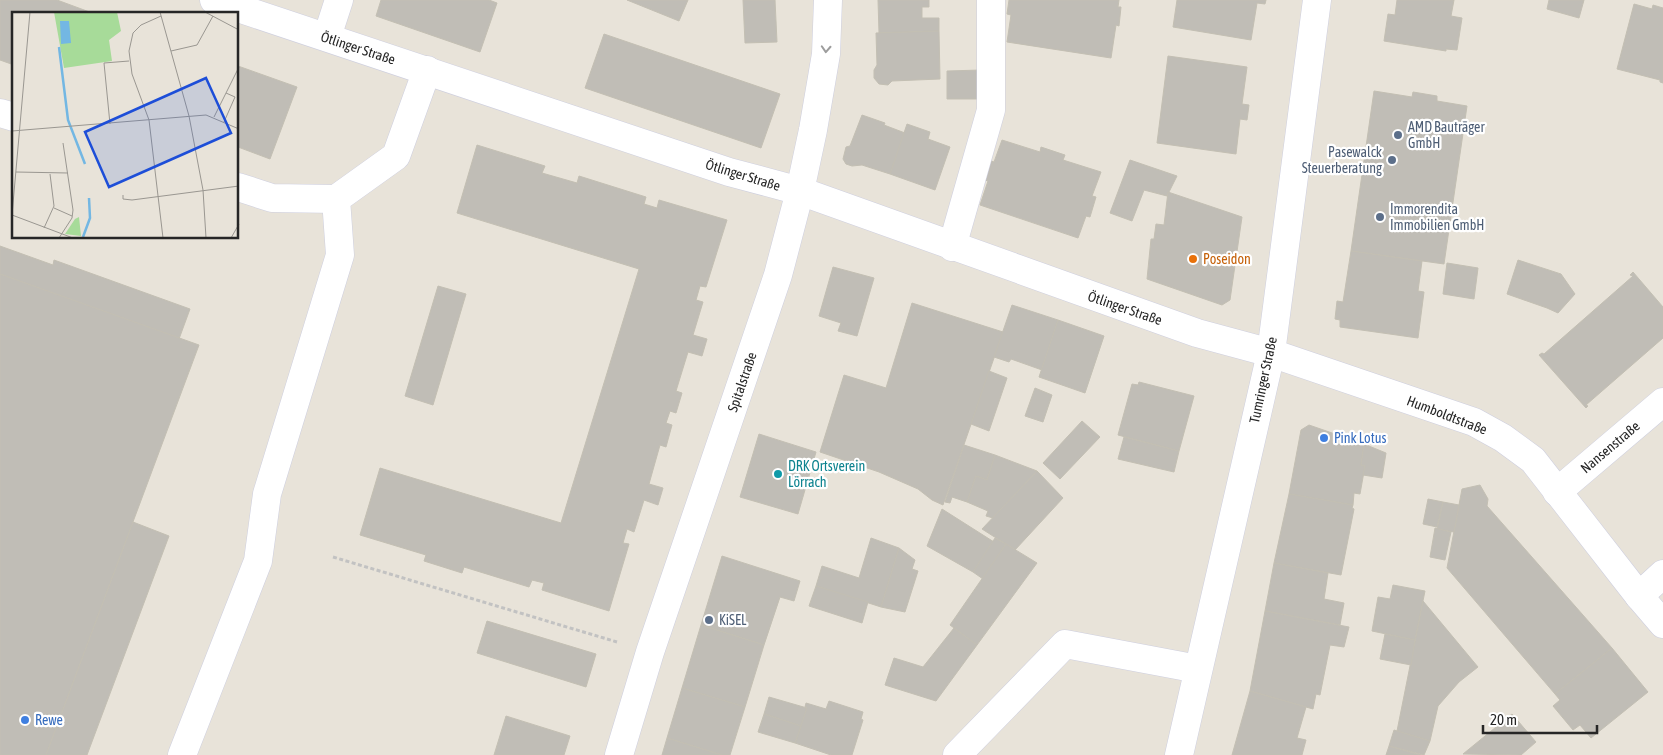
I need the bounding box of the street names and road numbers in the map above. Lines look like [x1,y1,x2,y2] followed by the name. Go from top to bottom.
[319,28,397,68] street label: Ötlinger Straße
[704,156,782,194] street label: Ötlinger Straße
[1086,288,1164,328] street label: Ötlinger Straße
[1246,335,1280,425] street label: Tumringer Straße
[724,350,760,414] street label: Spitalstraße
[1405,392,1489,438] street label: Humboldtstraße
[1577,418,1643,476] street label: Nansenstraße

